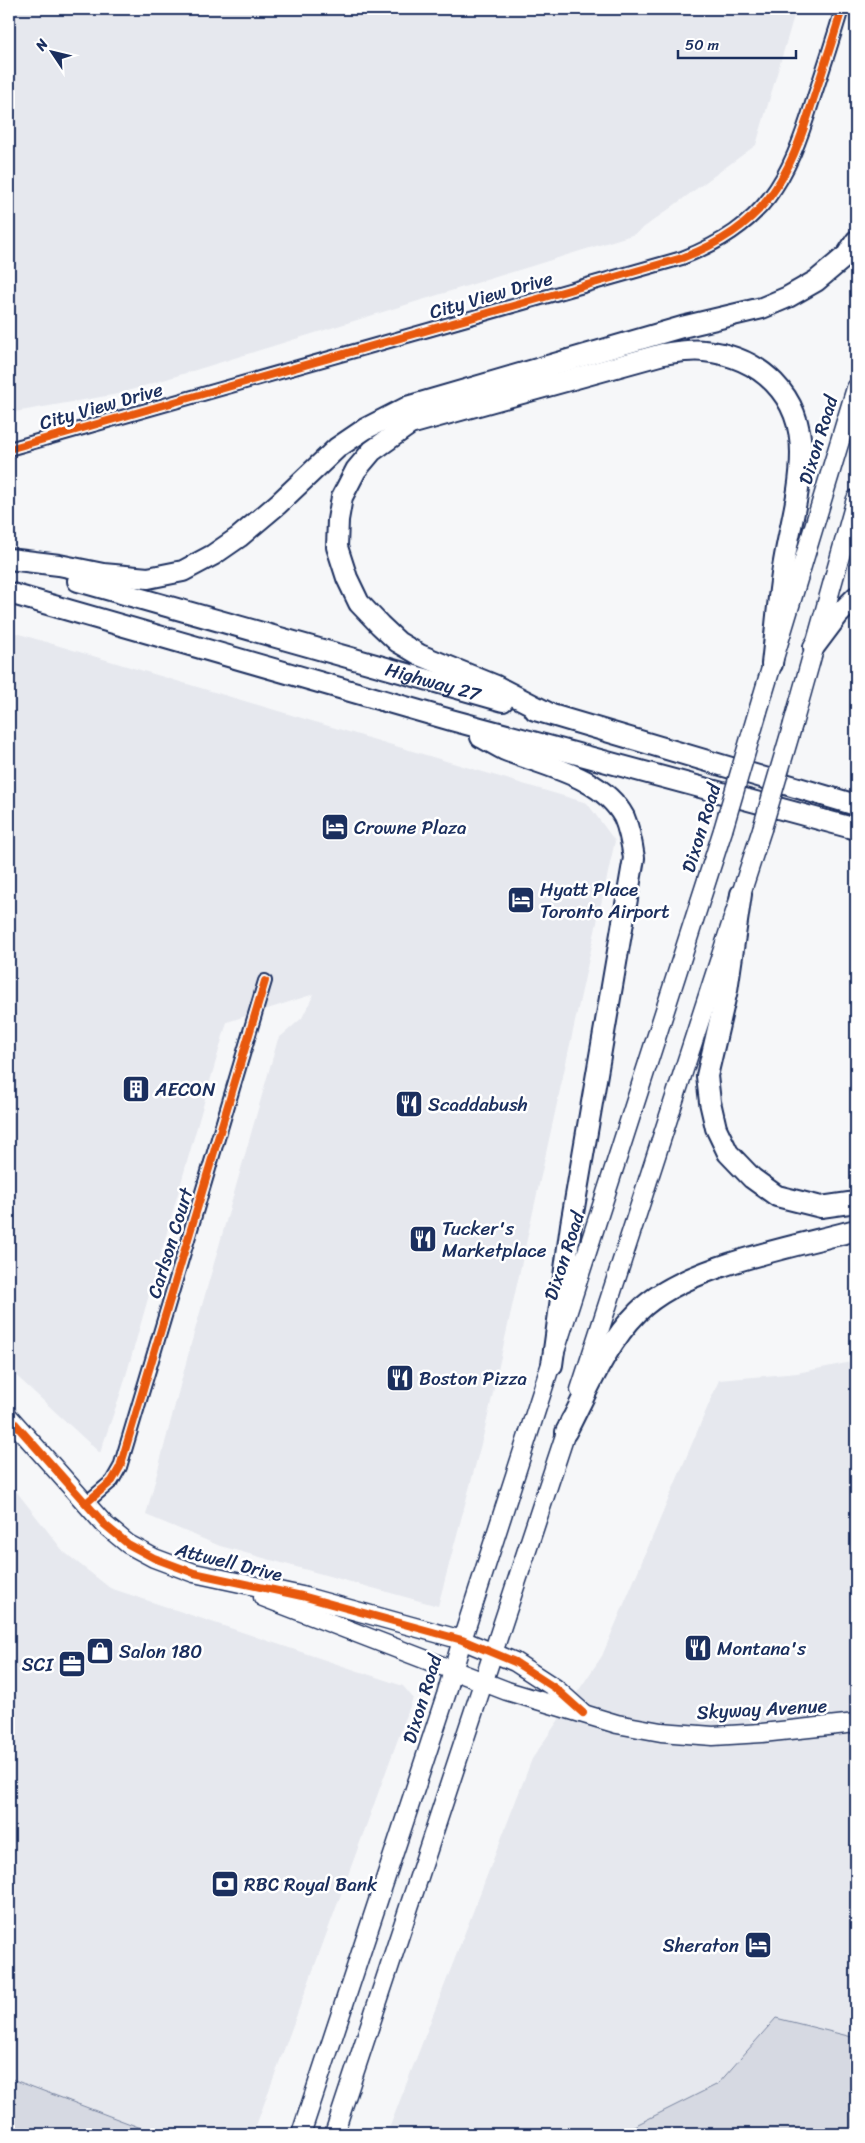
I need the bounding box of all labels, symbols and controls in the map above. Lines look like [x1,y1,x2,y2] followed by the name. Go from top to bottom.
[28,28,78,78] north arrow
[678,28,795,60] scale bar
[685,32,720,58] text: 50 m
[28,33,55,57] text: N
[425,262,557,328] street label: City View Drive
[35,373,167,439] street label: City View Drive
[789,389,848,489] street label: Dixon Road
[382,652,486,711] street label: Highway 27
[672,777,731,877] street label: Dixon Road
[354,811,467,844] place label: Crowne Plaza
[320,812,350,842] hotel icon: Crowne Plaza
[540,873,669,928] place label: Hyatt Place Toronto Airport
[506,885,536,915] hotel icon: Hyatt Place Toronto Airport
[154,1073,216,1106] place label: AECON
[121,1074,151,1104] building icon: AECON
[428,1088,528,1121] place label: Scaddabush
[394,1089,424,1119] restaurant icon: Scaddabush
[138,1182,203,1302] street label: Carlson Court
[534,1205,594,1305] street label: Dixon Road
[442,1212,547,1267] place label: Tucker's Marketplace
[408,1224,438,1254] restaurant icon: Tucker's Marketplace
[419,1362,527,1395] place label: Boston Pizza
[385,1363,415,1393] restaurant icon: Boston Pizza
[171,1533,286,1591] street label: Attwell Drive
[717,1632,806,1665] place label: Montana's
[683,1633,713,1663] restaurant icon: Montana's
[119,1635,202,1668] place label: Salon 180
[85,1636,115,1666] shop icon: Salon 180
[22,1648,54,1681] place label: SCI
[393,1648,452,1748] street label: Dixon Road
[57,1649,87,1679] office icon: SCI
[696,1689,828,1729] street label: Skyway Avenue
[244,1868,378,1901] place label: RBC Royal Bank
[210,1869,240,1899] bank icon: RBC Royal Bank
[663,1929,739,1962] place label: Sheraton
[743,1930,773,1960] hotel icon: Sheraton

